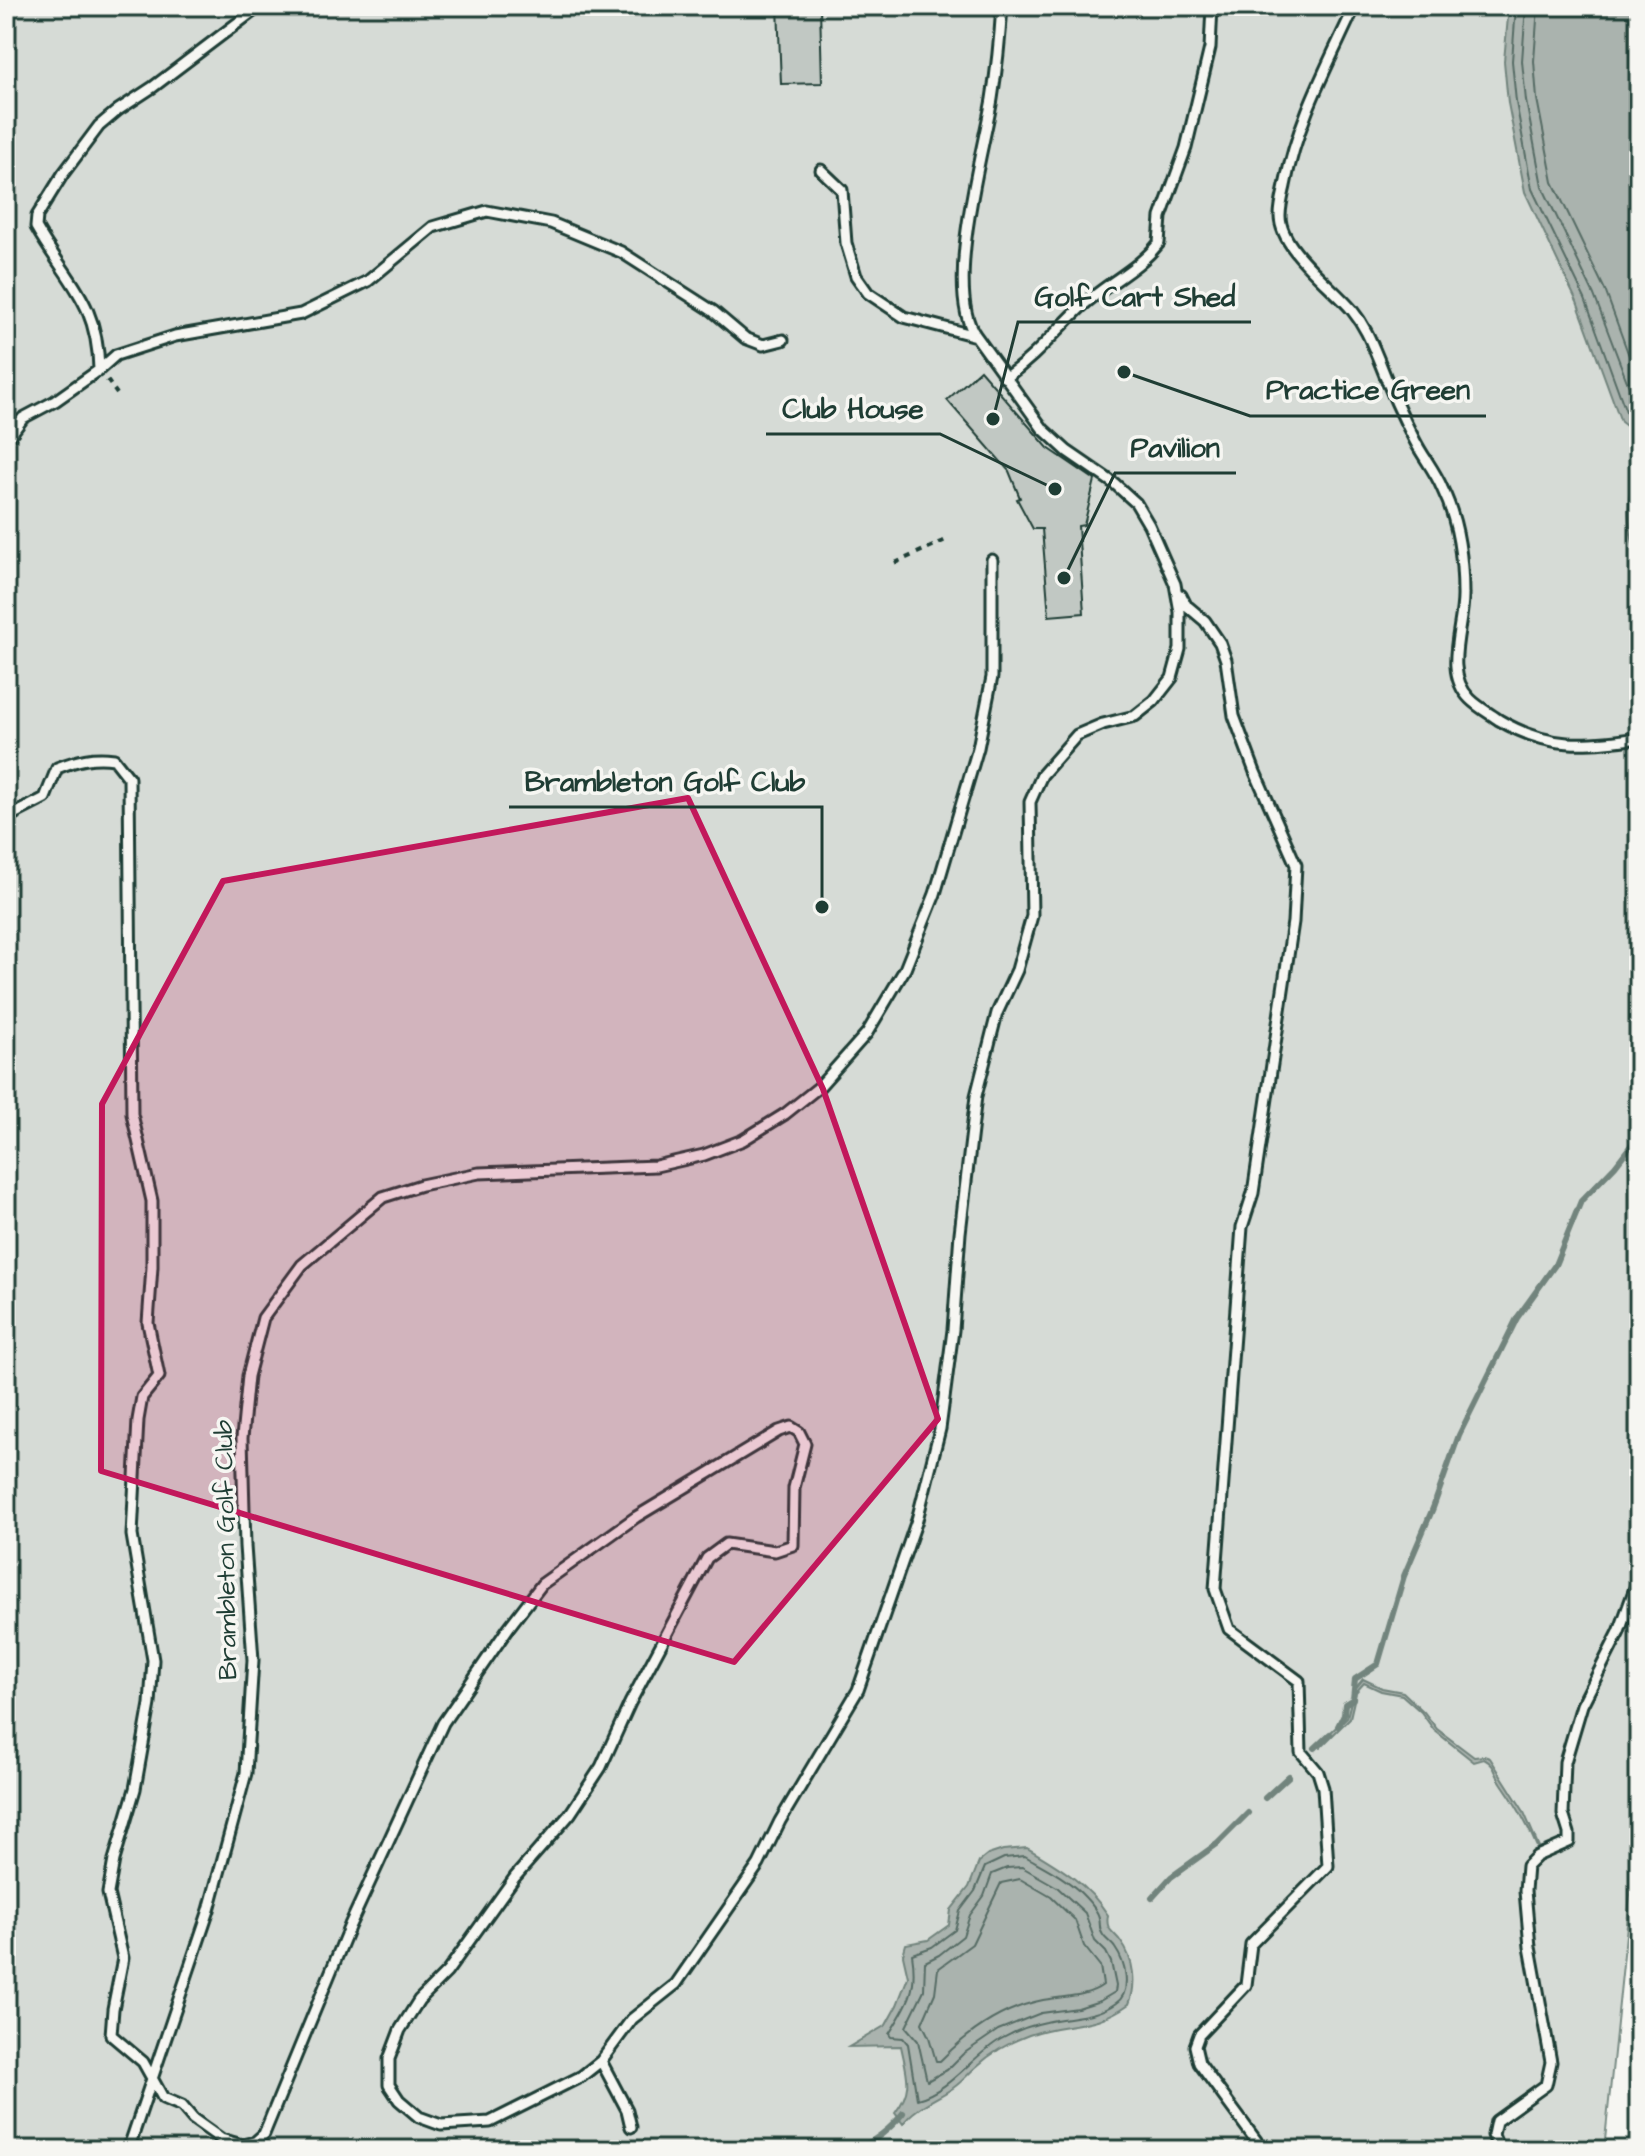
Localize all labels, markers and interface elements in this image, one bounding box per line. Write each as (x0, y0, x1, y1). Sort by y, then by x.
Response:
callout: Golf Cart Shed (1018, 270, 1251, 322)
text: Golf Cart Shed (1035, 278, 1236, 317)
callout: Practice Green (1250, 364, 1486, 416)
text: Practice Green (1266, 371, 1470, 410)
callout: Club House (766, 382, 940, 434)
text: Club House (782, 390, 924, 429)
callout: Pavilion (1115, 421, 1236, 473)
text: Pavilion (1130, 429, 1220, 468)
callout: Brambleton Golf Club (509, 755, 822, 807)
text: Brambleton Golf Club (525, 763, 806, 802)
street label: Brambleton Golf Club (206, 1419, 246, 1681)

